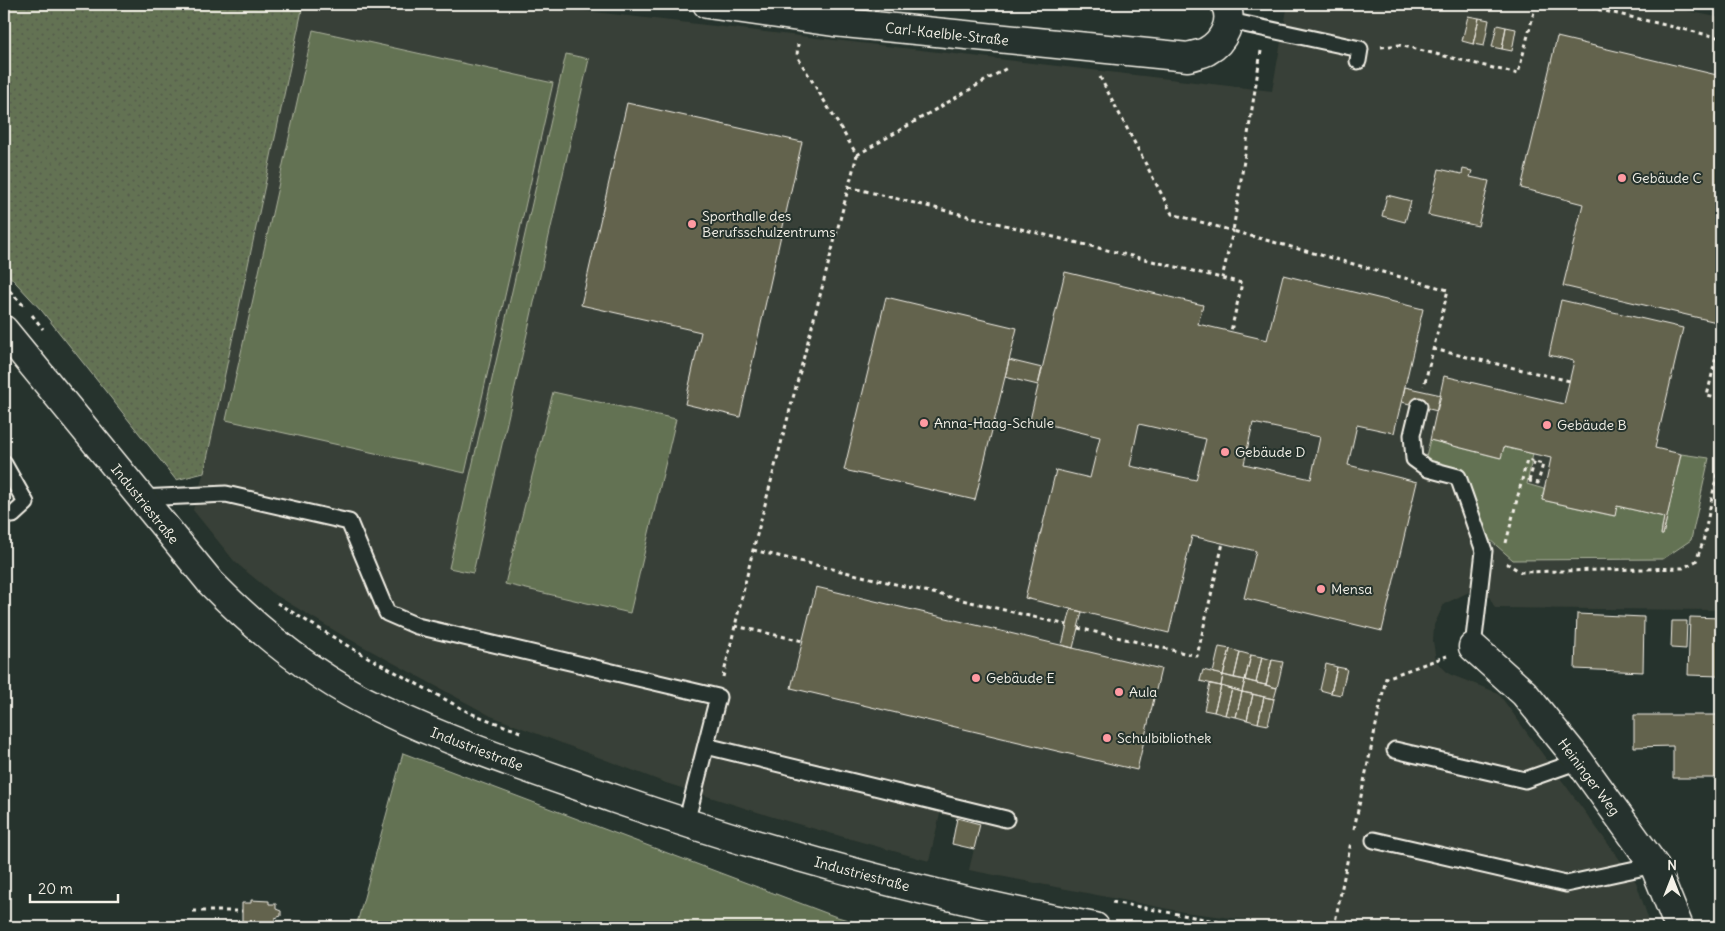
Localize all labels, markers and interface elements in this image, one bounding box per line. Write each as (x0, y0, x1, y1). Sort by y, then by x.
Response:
street label: Carl-Kaelble-Straße (884, 19, 1010, 49)
place label: Gebäude C (1632, 169, 1702, 187)
marker: Gebäude C (1616, 172, 1628, 184)
place label: Sporthalle des Berufsschulzentrums (702, 207, 836, 241)
marker: Sporthalle des Berufsschulzentrums (686, 218, 698, 230)
place label: Anna-Haag-Schule (934, 414, 1054, 432)
place label: Gebäude B (1557, 416, 1627, 434)
marker: Anna-Haag-Schule (918, 417, 930, 429)
marker: Gebäude B (1541, 419, 1553, 431)
place label: Gebäude D (1235, 443, 1305, 461)
marker: Gebäude D (1219, 446, 1231, 458)
street label: Industriestraße (107, 460, 183, 548)
place label: Mensa (1331, 580, 1372, 598)
marker: Mensa (1315, 583, 1327, 595)
place label: Gebäude E (986, 669, 1055, 687)
marker: Gebäude E (970, 672, 982, 684)
place label: Aula (1129, 683, 1157, 701)
marker: Aula (1113, 686, 1125, 698)
street label: Industriestraße (428, 723, 526, 775)
place label: Schulbibliothek (1117, 729, 1211, 747)
marker: Schulbibliothek (1101, 732, 1113, 744)
street label: Heininger Weg (1554, 735, 1624, 819)
street label: Industriestraße (812, 853, 912, 895)
north arrow (1648, 854, 1698, 904)
text: N (1667, 856, 1677, 874)
scale bar (30, 871, 118, 903)
text: 20 m (38, 879, 73, 898)

